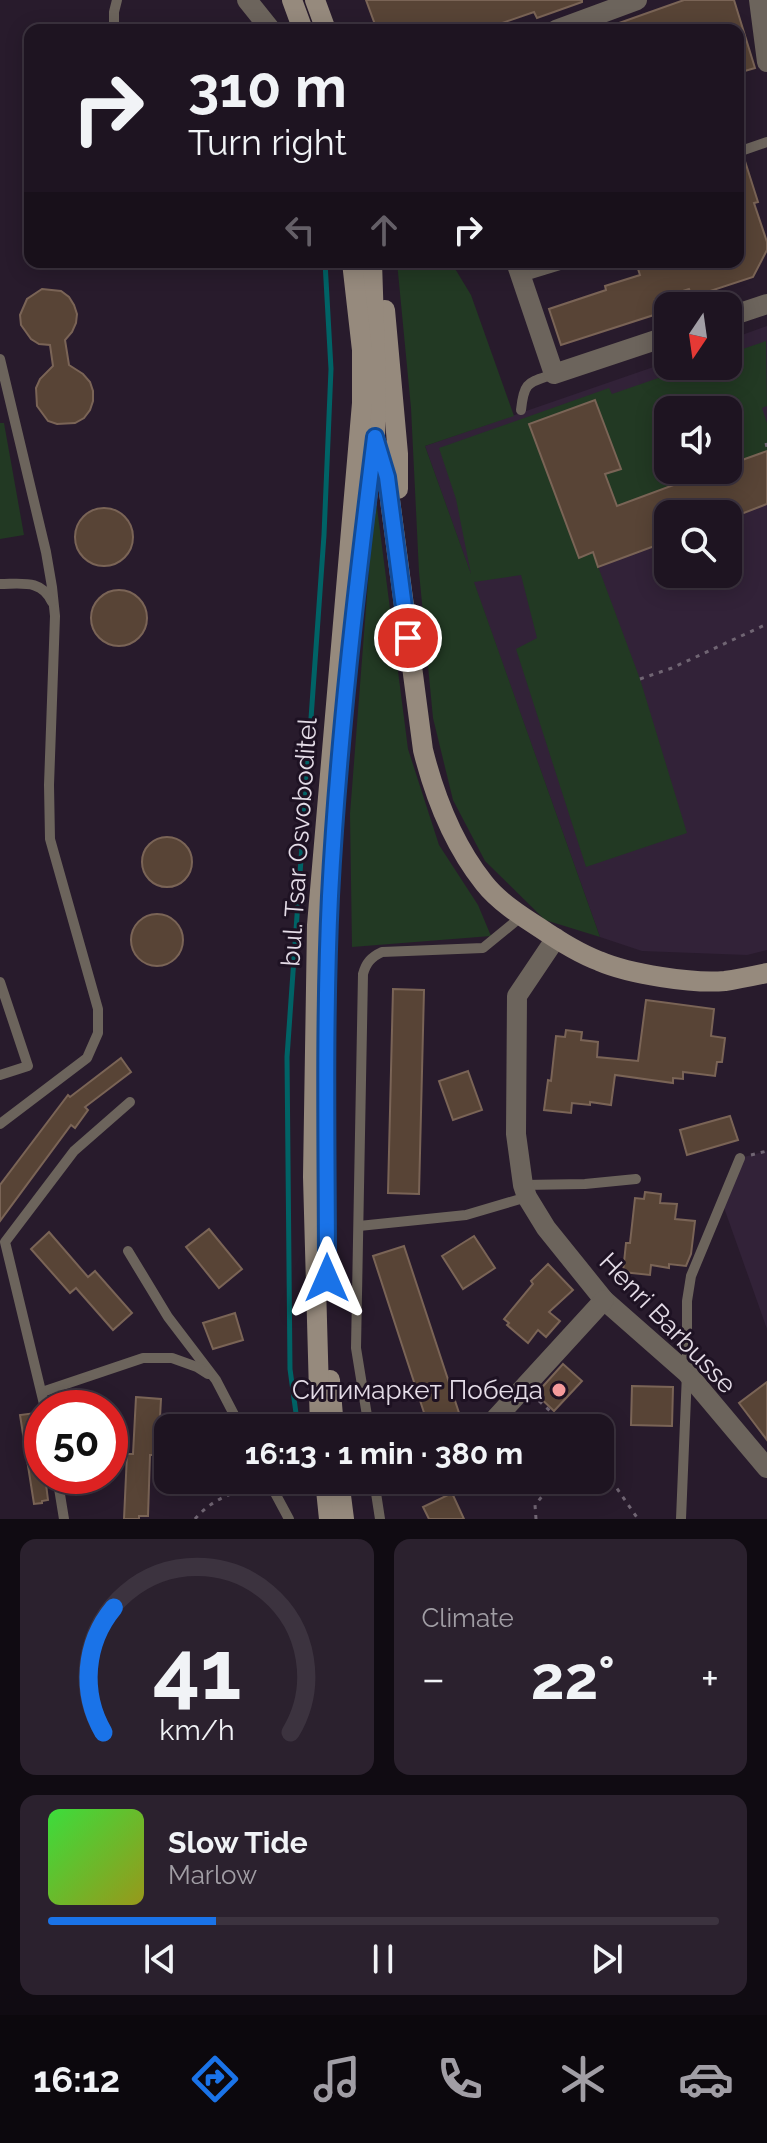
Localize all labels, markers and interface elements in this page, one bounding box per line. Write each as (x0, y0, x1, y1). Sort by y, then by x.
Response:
text: 310 m (188, 54, 347, 120)
icon: right (56, 56, 160, 160)
text: Turn right (188, 121, 347, 163)
icon: left (278, 208, 322, 252)
icon: ahead (362, 208, 406, 252)
icon: right (446, 208, 490, 252)
north arrow (654, 292, 742, 380)
map controls (654, 292, 742, 588)
button: sound (654, 396, 742, 484)
button: search (654, 500, 742, 588)
pin (374, 604, 442, 672)
icon: arrive (386, 616, 430, 660)
street label: bul. Tsar Osvoboditel (275, 716, 323, 967)
position arrow (285, 1236, 369, 1320)
street label: Henri Barbusse (594, 1247, 742, 1399)
place label: Ситимаркет Победа (292, 1375, 543, 1405)
marker: Ситимаркет Победа (550, 1381, 568, 1399)
speed limit sign: 50 (24, 1390, 128, 1494)
text: 16:13 · 1 min · 380 m (245, 1436, 523, 1471)
text: Climate (422, 1603, 514, 1633)
text: 41 (152, 1621, 241, 1718)
text: 22° (531, 1643, 615, 1713)
text: − (422, 1653, 445, 1704)
text: + (701, 1653, 719, 1704)
text: km/h (159, 1713, 234, 1747)
text: Slow Tide (168, 1825, 308, 1860)
text: Marlow (168, 1860, 257, 1890)
icon: previous (138, 1937, 182, 1981)
icon: pause (361, 1937, 405, 1981)
icon: next (585, 1937, 629, 1981)
icon: directions (187, 2051, 243, 2107)
icon: music (309, 2051, 365, 2107)
icon: phone (432, 2051, 488, 2107)
icon: climate (555, 2051, 611, 2107)
icon: car (678, 2051, 734, 2107)
text: 16:12 (33, 2058, 120, 2100)

